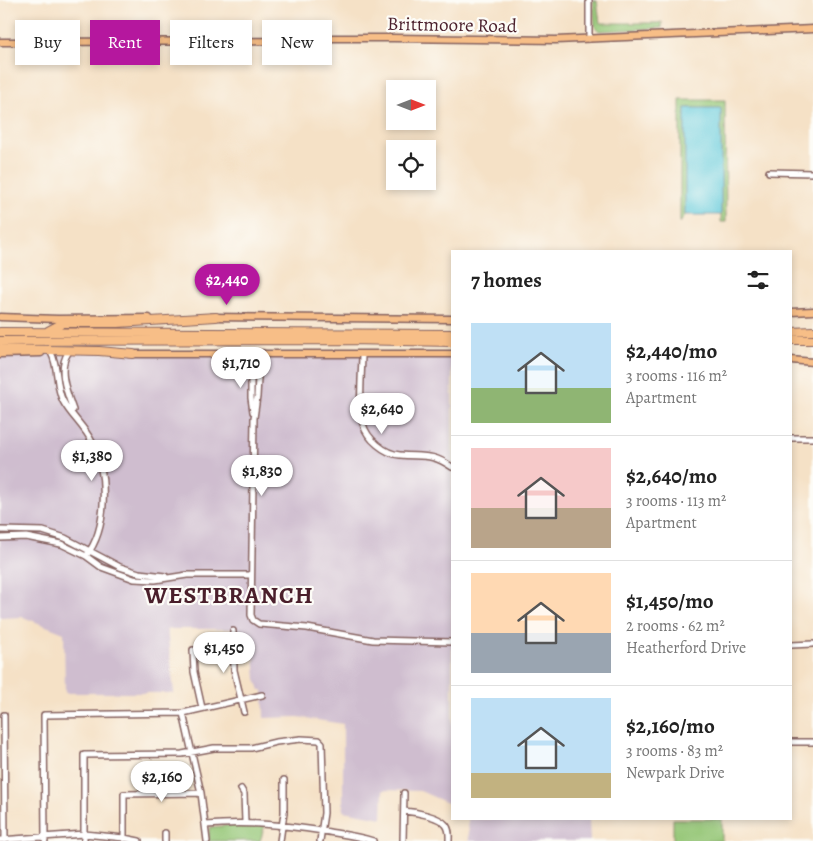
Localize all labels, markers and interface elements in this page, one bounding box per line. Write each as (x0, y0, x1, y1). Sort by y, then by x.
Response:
street label: Brittmoore Road (387, 11, 518, 39)
chip: Buy (15, 20, 80, 65)
chip: Rent (90, 20, 160, 65)
chip: Filters (170, 20, 252, 65)
chip: New (262, 20, 332, 65)
north arrow (386, 80, 436, 130)
map controls (386, 80, 436, 190)
button: locate (386, 140, 436, 190)
pin: $2,440 (186, 264, 268, 306)
text: 7 homes (471, 266, 542, 294)
icon: filters (744, 266, 772, 294)
text: $2,440 (206, 269, 248, 291)
text: $2,440/mo (626, 337, 717, 365)
icon: home (511, 343, 571, 403)
pin: $1,710 (200, 346, 282, 389)
text: $1,710 (222, 352, 260, 374)
text: 3 rooms · 116 m² (626, 365, 727, 387)
text: Apartment (626, 387, 697, 409)
pin: $2,640 (341, 392, 423, 435)
text: $2,640 (361, 398, 403, 420)
pin: $1,380 (51, 440, 133, 482)
text: $1,380 (72, 445, 112, 467)
pin: $1,830 (221, 454, 303, 497)
text: $1,830 (242, 460, 282, 482)
text: $2,640/mo (626, 462, 717, 490)
icon: home (511, 468, 571, 528)
text: 3 rooms · 113 m² (626, 490, 726, 512)
text: Apartment (626, 512, 697, 534)
district label: WESTBRANCH (143, 579, 314, 611)
text: $1,450/mo (626, 587, 714, 615)
icon: home (511, 593, 571, 653)
text: 2 rooms · 62 m² (626, 615, 725, 637)
pin: $1,450 (183, 632, 265, 674)
text: $1,450 (204, 637, 244, 659)
text: Heatherford Drive (626, 637, 746, 659)
text: $2,160/mo (626, 712, 715, 740)
icon: home (511, 718, 571, 778)
text: 3 rooms · 83 m² (626, 740, 723, 762)
pin: $2,160 (121, 760, 203, 803)
text: Newpark Drive (626, 762, 725, 784)
text: $2,160 (142, 766, 182, 788)

